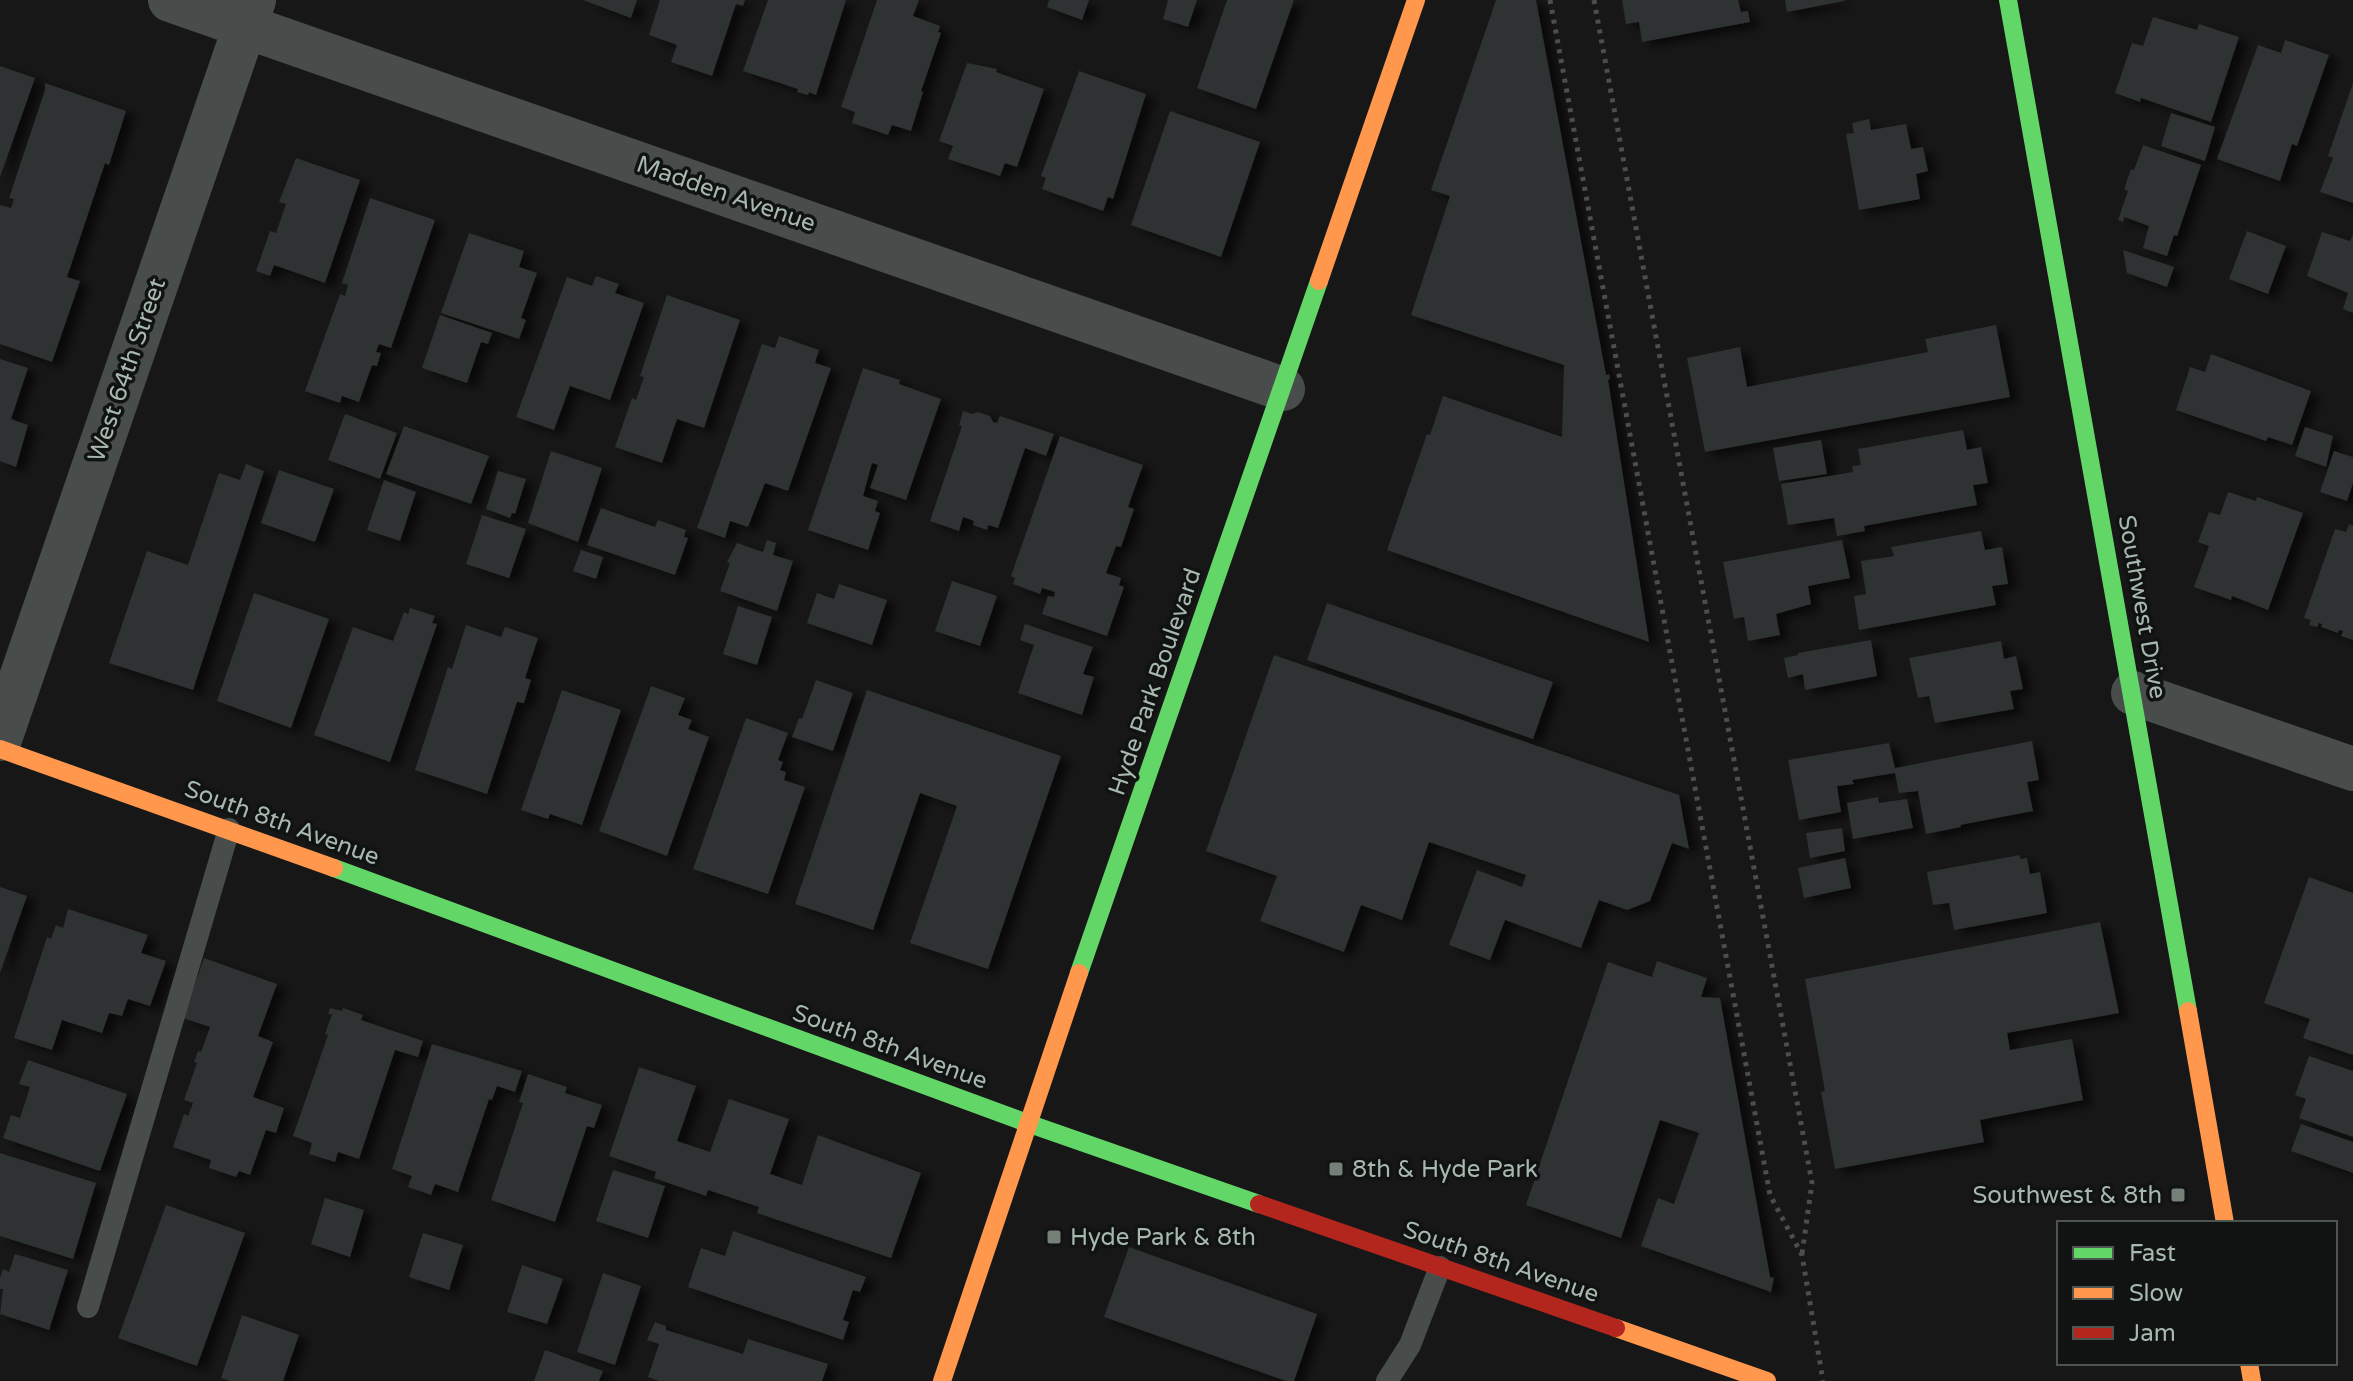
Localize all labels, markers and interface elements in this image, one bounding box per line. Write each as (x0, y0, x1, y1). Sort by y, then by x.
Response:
street label: Madden Avenue (633, 150, 819, 238)
street label: West 64th Street (82, 274, 172, 466)
street label: Southwest Drive (2112, 513, 2172, 701)
street label: Hyde Park Boulevard (1102, 565, 1208, 799)
street label: South 8th Avenue (181, 774, 383, 872)
street label: South 8th Avenue (789, 998, 991, 1096)
place label: 8th & Hyde Park (1352, 1155, 1538, 1184)
marker: 8th & Hyde Park (1327, 1160, 1345, 1178)
place label: Southwest & 8th (1973, 1181, 2162, 1210)
marker: Southwest & 8th (2169, 1186, 2187, 1204)
street label: South 8th Avenue (1399, 1215, 1603, 1309)
legend (2057, 1221, 2337, 1365)
place label: Hyde Park & 8th (1070, 1223, 1256, 1252)
marker: Hyde Park & 8th (1045, 1228, 1063, 1246)
text: Fast (2129, 1239, 2176, 1268)
text: Slow (2129, 1279, 2183, 1308)
text: Jam (2129, 1319, 2176, 1348)

